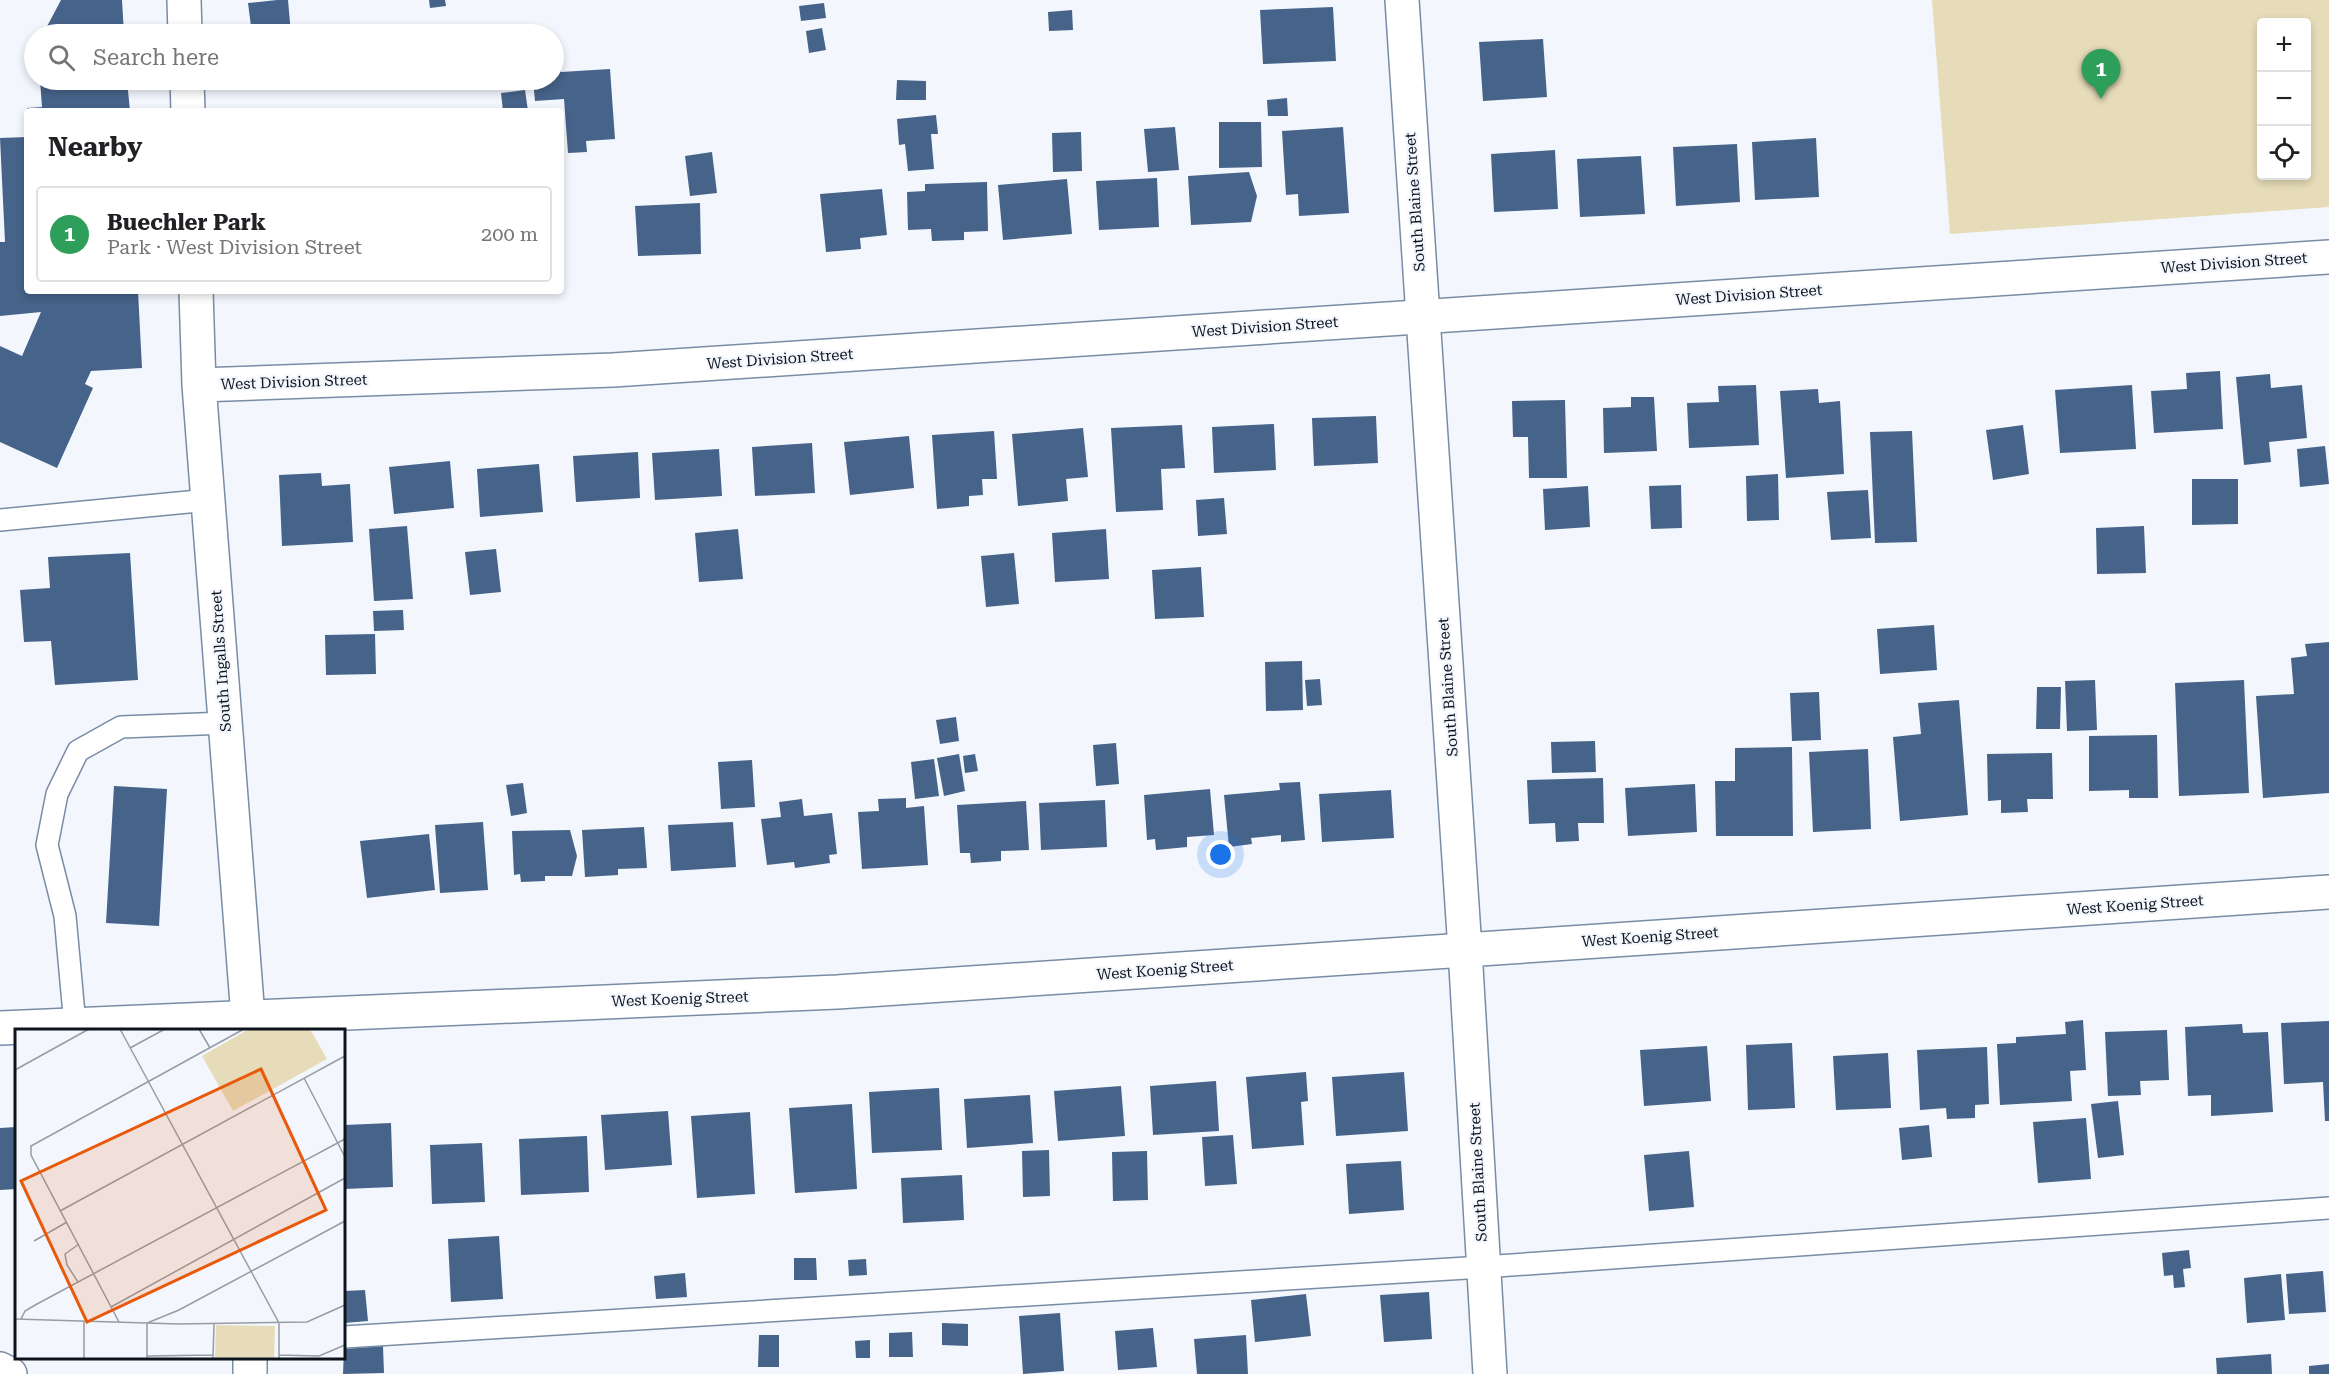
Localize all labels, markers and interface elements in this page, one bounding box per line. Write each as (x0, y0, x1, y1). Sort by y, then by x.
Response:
map controls (2257, 18, 2311, 180)
button: + (2257, 18, 2311, 72)
search box (24, 24, 564, 90)
icon: search (45, 41, 78, 74)
text: Search here (93, 45, 219, 70)
pin: 1 (2082, 50, 2120, 99)
button: − (2257, 72, 2311, 126)
button: locate (2257, 126, 2311, 180)
street label: South Blaine Street (1401, 131, 1429, 272)
text: Nearby (48, 132, 142, 162)
text: Buechler Park (107, 210, 266, 235)
text: 1 (64, 222, 75, 246)
text: 200 m (481, 222, 538, 246)
text: Park · West Division Street (107, 235, 362, 259)
street label: West Division Street (2160, 249, 2308, 277)
street label: West Division Street (1675, 281, 1823, 309)
street label: West Division Street (1191, 313, 1339, 341)
street label: West Division Street (706, 345, 854, 373)
street label: West Division Street (220, 370, 368, 394)
street label: South Ingalls Street (207, 589, 235, 733)
street label: South Blaine Street (1434, 616, 1462, 757)
your location (1206, 840, 1235, 869)
street label: West Koenig Street (2066, 891, 2204, 919)
street label: West Koenig Street (1581, 923, 1719, 951)
street label: West Koenig Street (1096, 956, 1234, 984)
street label: West Koenig Street (611, 988, 749, 1010)
inset map (15, 1029, 345, 1359)
street label: South Blaine Street (1465, 1101, 1491, 1242)

